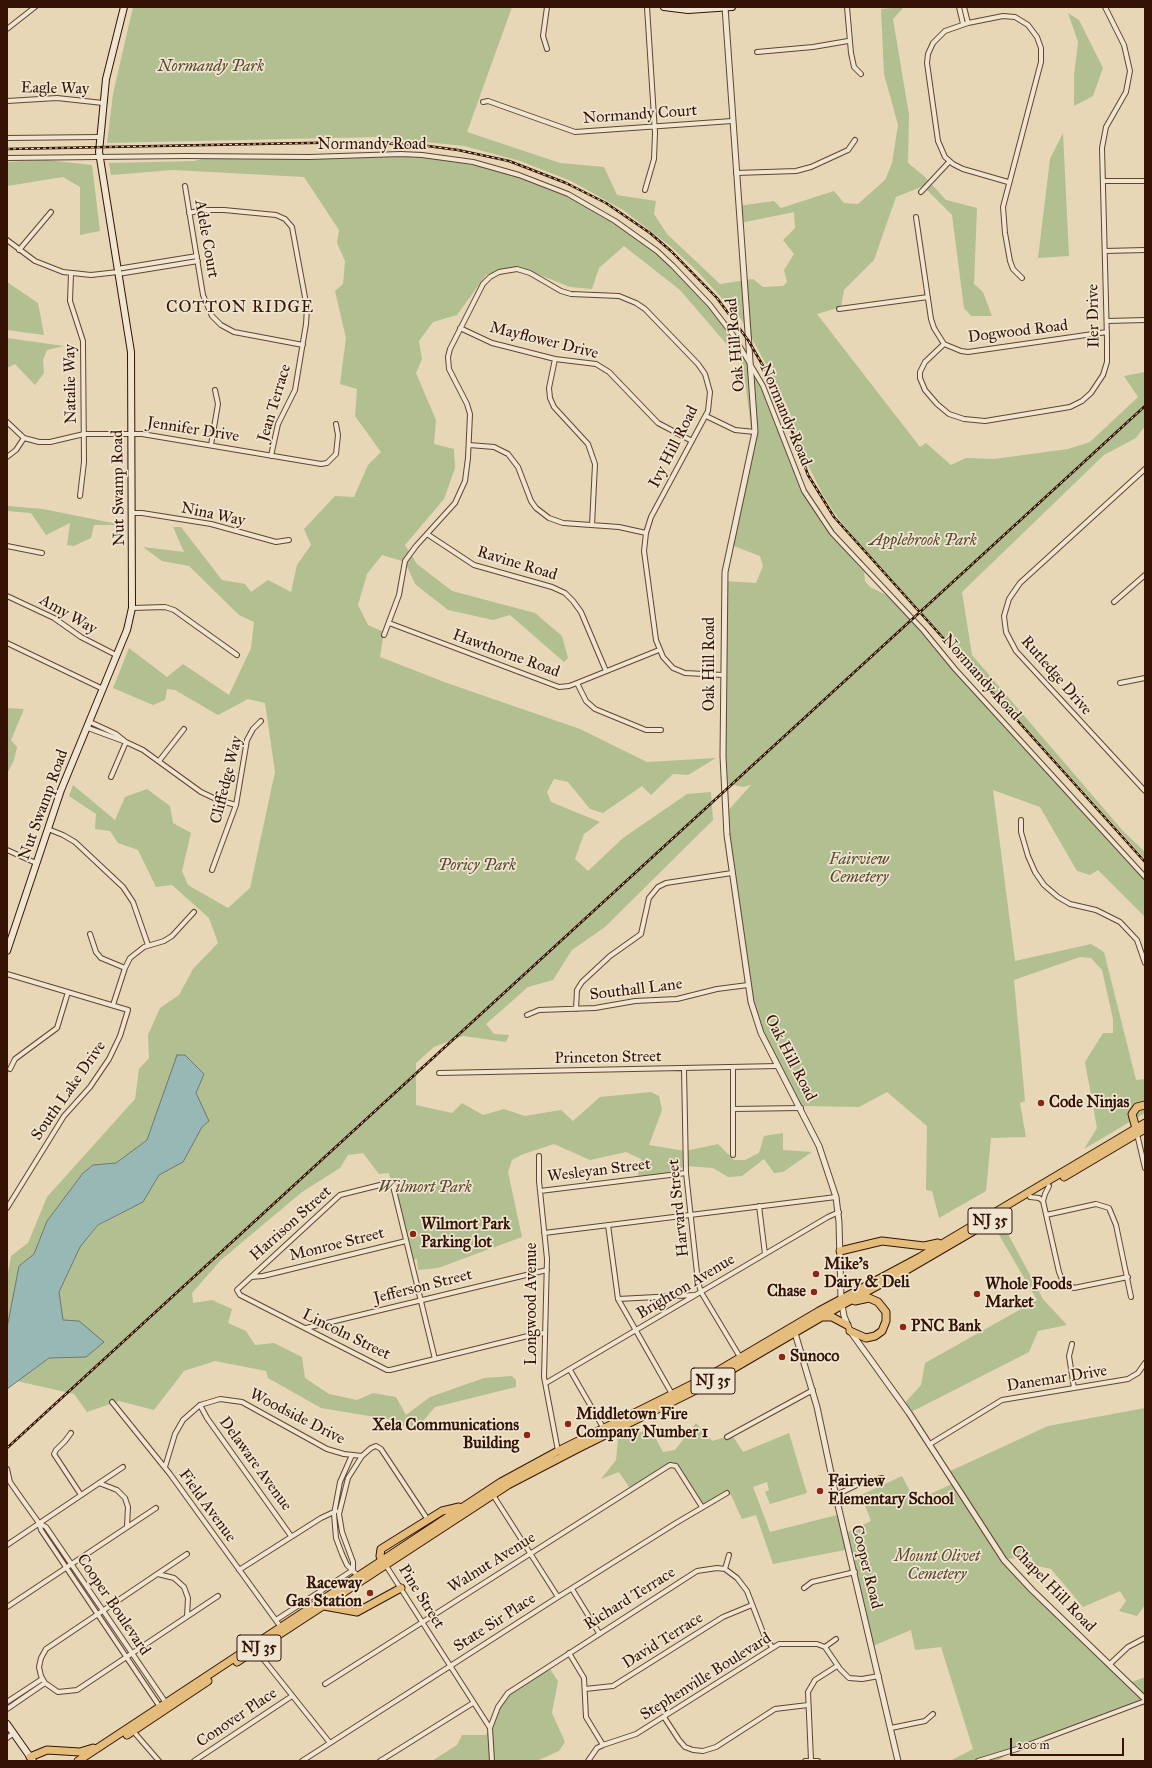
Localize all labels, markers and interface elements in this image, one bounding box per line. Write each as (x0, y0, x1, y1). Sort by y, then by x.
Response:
park label: Normandy Park (158, 57, 264, 77)
street label: Eagle Way (21, 79, 89, 99)
street label: Normandy Court (582, 101, 698, 129)
street label: Normandy Road (317, 135, 427, 155)
street label: Adele Court (190, 198, 222, 280)
street label: Iler Drive (1084, 284, 1104, 348)
street label: Oak Hill Road (722, 297, 750, 393)
district label: COTTON RIDGE (166, 298, 314, 318)
street label: Dogwood Road (967, 316, 1069, 348)
street label: Mayflower Drive (488, 318, 600, 364)
street label: Natalie Way (61, 344, 81, 424)
street label: Normandy Road (755, 361, 815, 469)
street label: Jean Terrace (254, 362, 296, 444)
street label: Ivy Hill Road (645, 403, 703, 491)
street label: Jennifer Drive (146, 413, 240, 447)
street label: Nut Swamp Road (108, 430, 130, 546)
street label: Nina Way (179, 499, 247, 531)
park label: Applebrook Park (869, 531, 977, 551)
street label: Ravine Road (475, 543, 559, 585)
street label: Amy Way (36, 591, 100, 639)
street label: Oak Hill Road (700, 617, 720, 711)
street label: Hawthorne Road (450, 626, 562, 682)
street label: Normandy Road (937, 631, 1025, 725)
street label: Rutledge Drive (1016, 632, 1096, 720)
street label: Cliffedge Way (207, 734, 247, 826)
street label: Nut Swamp Road (15, 747, 73, 863)
park label: Fairview Cemetery (829, 850, 889, 888)
park label: Poricy Park (438, 856, 516, 876)
street label: Southall Lane (589, 975, 683, 1005)
street label: Oak Hill Road (760, 1012, 820, 1104)
street label: South Lake Drive (28, 1038, 110, 1144)
street label: Princeton Street (554, 1047, 662, 1069)
place label: Code Ninjas (1049, 1093, 1129, 1113)
marker: Code Ninjas (1036, 1098, 1046, 1108)
street label: Wesleyan Street (546, 1155, 652, 1187)
street label: Harvard Street (664, 1158, 694, 1258)
park label: Wilmort Park (378, 1178, 472, 1198)
street label: Harrison Street (246, 1182, 336, 1266)
road number: NJ 35 (968, 1208, 1012, 1234)
place label: Wilmort Park Parking lot (421, 1215, 510, 1253)
street label: Monroe Street (288, 1224, 386, 1266)
marker: Wilmort Park Parking lot (408, 1229, 418, 1239)
street label: Longwood Avenue (522, 1243, 542, 1365)
street label: Brighton Avenue (633, 1250, 739, 1324)
place label: Mike's Dairy & Deli (824, 1255, 910, 1293)
street label: Jefferson Street (372, 1265, 474, 1309)
marker: Mike's Dairy & Deli (811, 1269, 821, 1279)
place label: Whole Foods Market (985, 1275, 1072, 1313)
place label: Chase (767, 1282, 806, 1302)
marker: Chase (809, 1287, 819, 1297)
marker: Whole Foods Market (972, 1289, 982, 1299)
street label: Lincoln Street (299, 1305, 393, 1365)
place label: PNC Bank (911, 1317, 981, 1337)
marker: PNC Bank (898, 1322, 908, 1332)
place label: Sunoco (790, 1347, 840, 1367)
marker: Sunoco (777, 1352, 787, 1362)
street label: Danemar Drive (1005, 1362, 1109, 1396)
road number: NJ 35 (691, 1368, 735, 1394)
street label: Woodside Drive (246, 1385, 348, 1449)
place label: Middletown Fire Company Number 1 (576, 1405, 708, 1443)
street label: Delaware Avenue (214, 1413, 296, 1515)
place label: Xela Communications Building (372, 1416, 519, 1454)
marker: Middletown Fire Company Number 1 (563, 1419, 573, 1429)
marker: Xela Communications Building (522, 1430, 532, 1440)
street label: Field Avenue (174, 1466, 240, 1546)
place label: Fairview Elementary School (828, 1472, 954, 1510)
marker: Fairview Elementary School (815, 1486, 825, 1496)
street label: Cooper Road (846, 1523, 886, 1611)
street label: Walnut Avenue (445, 1528, 539, 1598)
street label: Chapel Hill Road (1007, 1542, 1099, 1636)
park label: Mount Olivet Cemetery (894, 1547, 980, 1585)
street label: Cooper Boulevard (72, 1551, 154, 1659)
street label: Pine Street (394, 1561, 448, 1633)
street label: Richard Terrace (581, 1563, 679, 1635)
place label: Raceway Gas Station (286, 1574, 362, 1612)
marker: Raceway Gas Station (365, 1588, 375, 1598)
street label: State Sir Place (450, 1589, 540, 1657)
street label: David Terrace (619, 1609, 707, 1673)
street label: Stephenville Boulevard (637, 1629, 775, 1725)
road number: NJ 35 (237, 1635, 281, 1661)
street label: Conover Place (193, 1684, 281, 1752)
scale bar (1012, 1730, 1126, 1756)
text: 200 m (1017, 1738, 1050, 1752)

